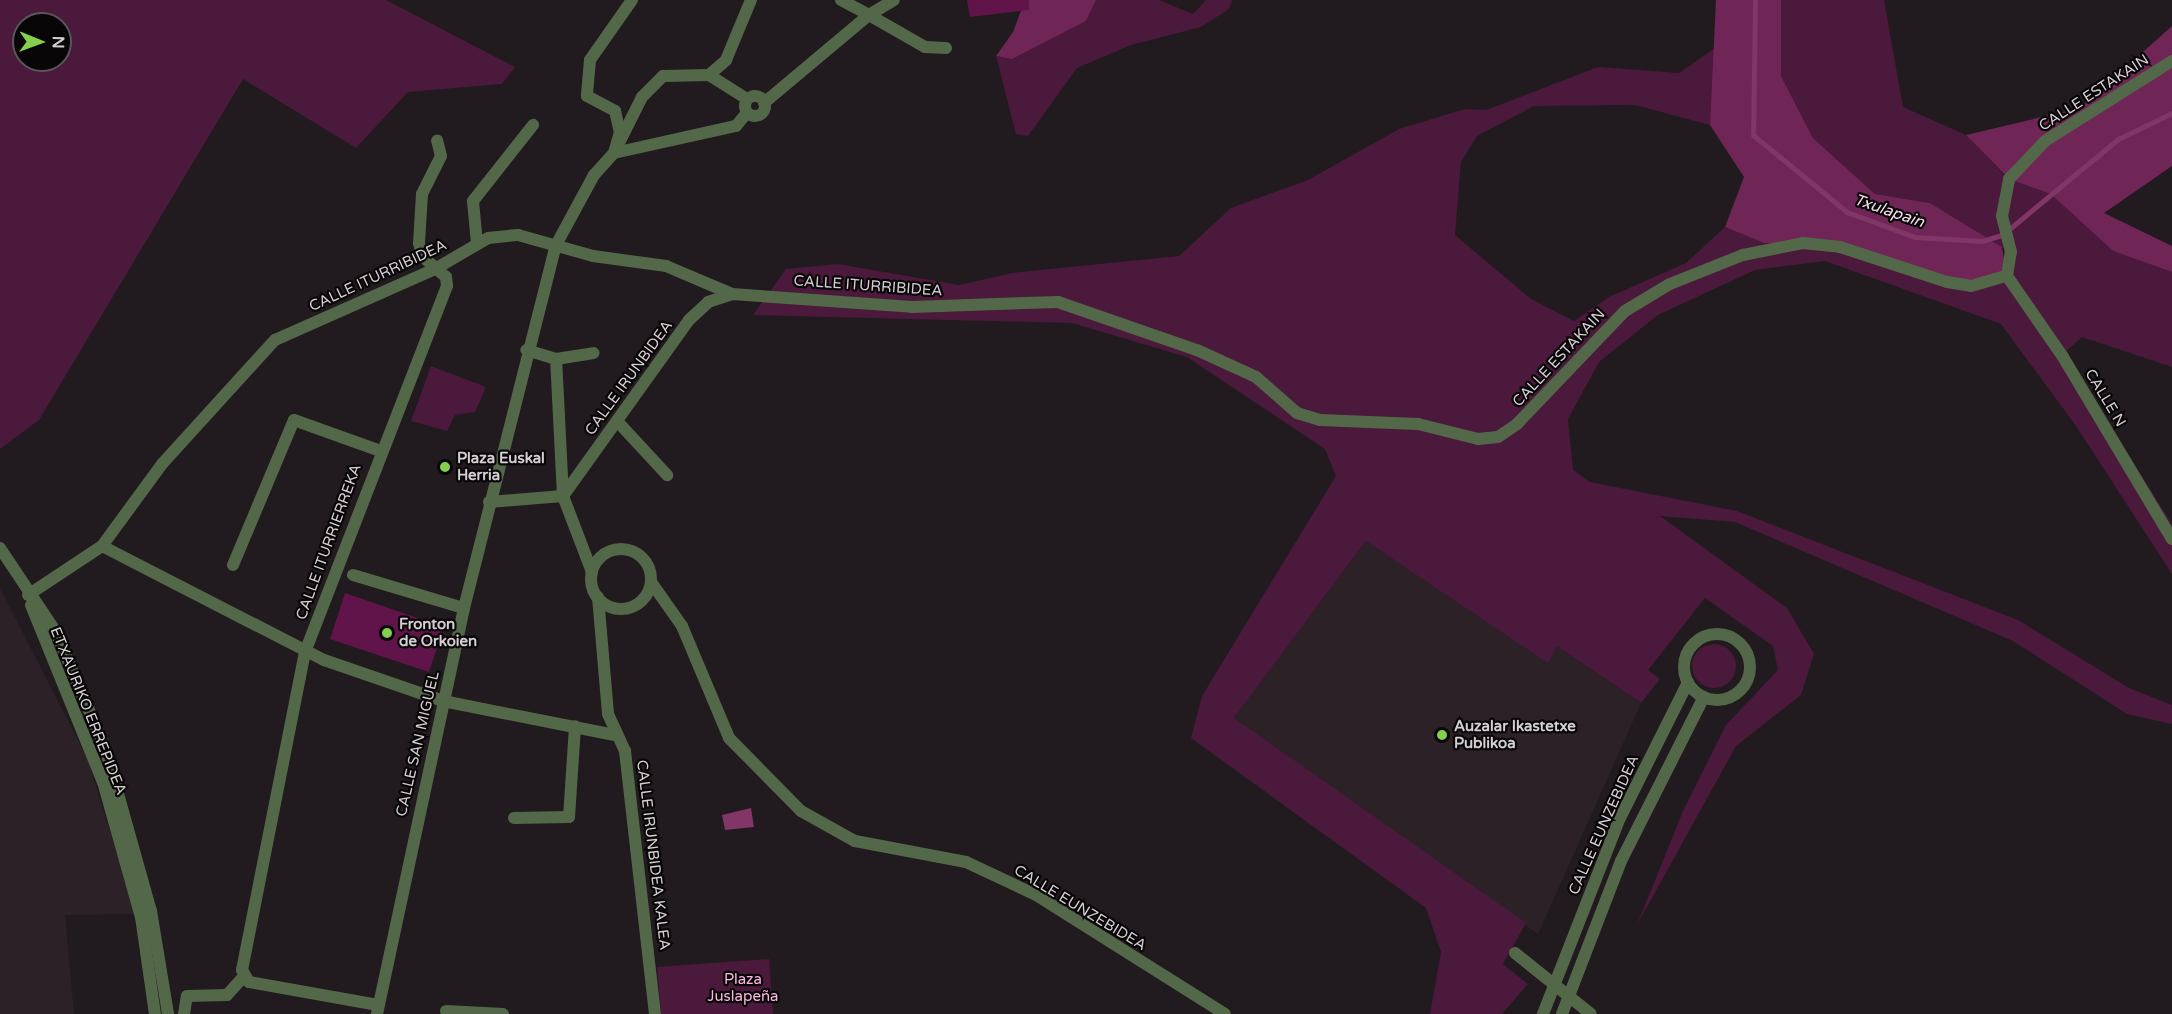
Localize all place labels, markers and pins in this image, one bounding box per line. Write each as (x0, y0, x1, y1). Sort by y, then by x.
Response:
place label: Plaza Euskal Herria (457, 449, 545, 484)
marker: Plaza Euskal Herria (438, 460, 452, 474)
place label: Fronton de Orkoien (399, 615, 477, 650)
marker: Fronton de Orkoien (380, 626, 394, 640)
place label: Auzalar Ikastetxe Publikoa (1454, 717, 1576, 752)
marker: Auzalar Ikastetxe Publikoa (1435, 728, 1449, 742)

